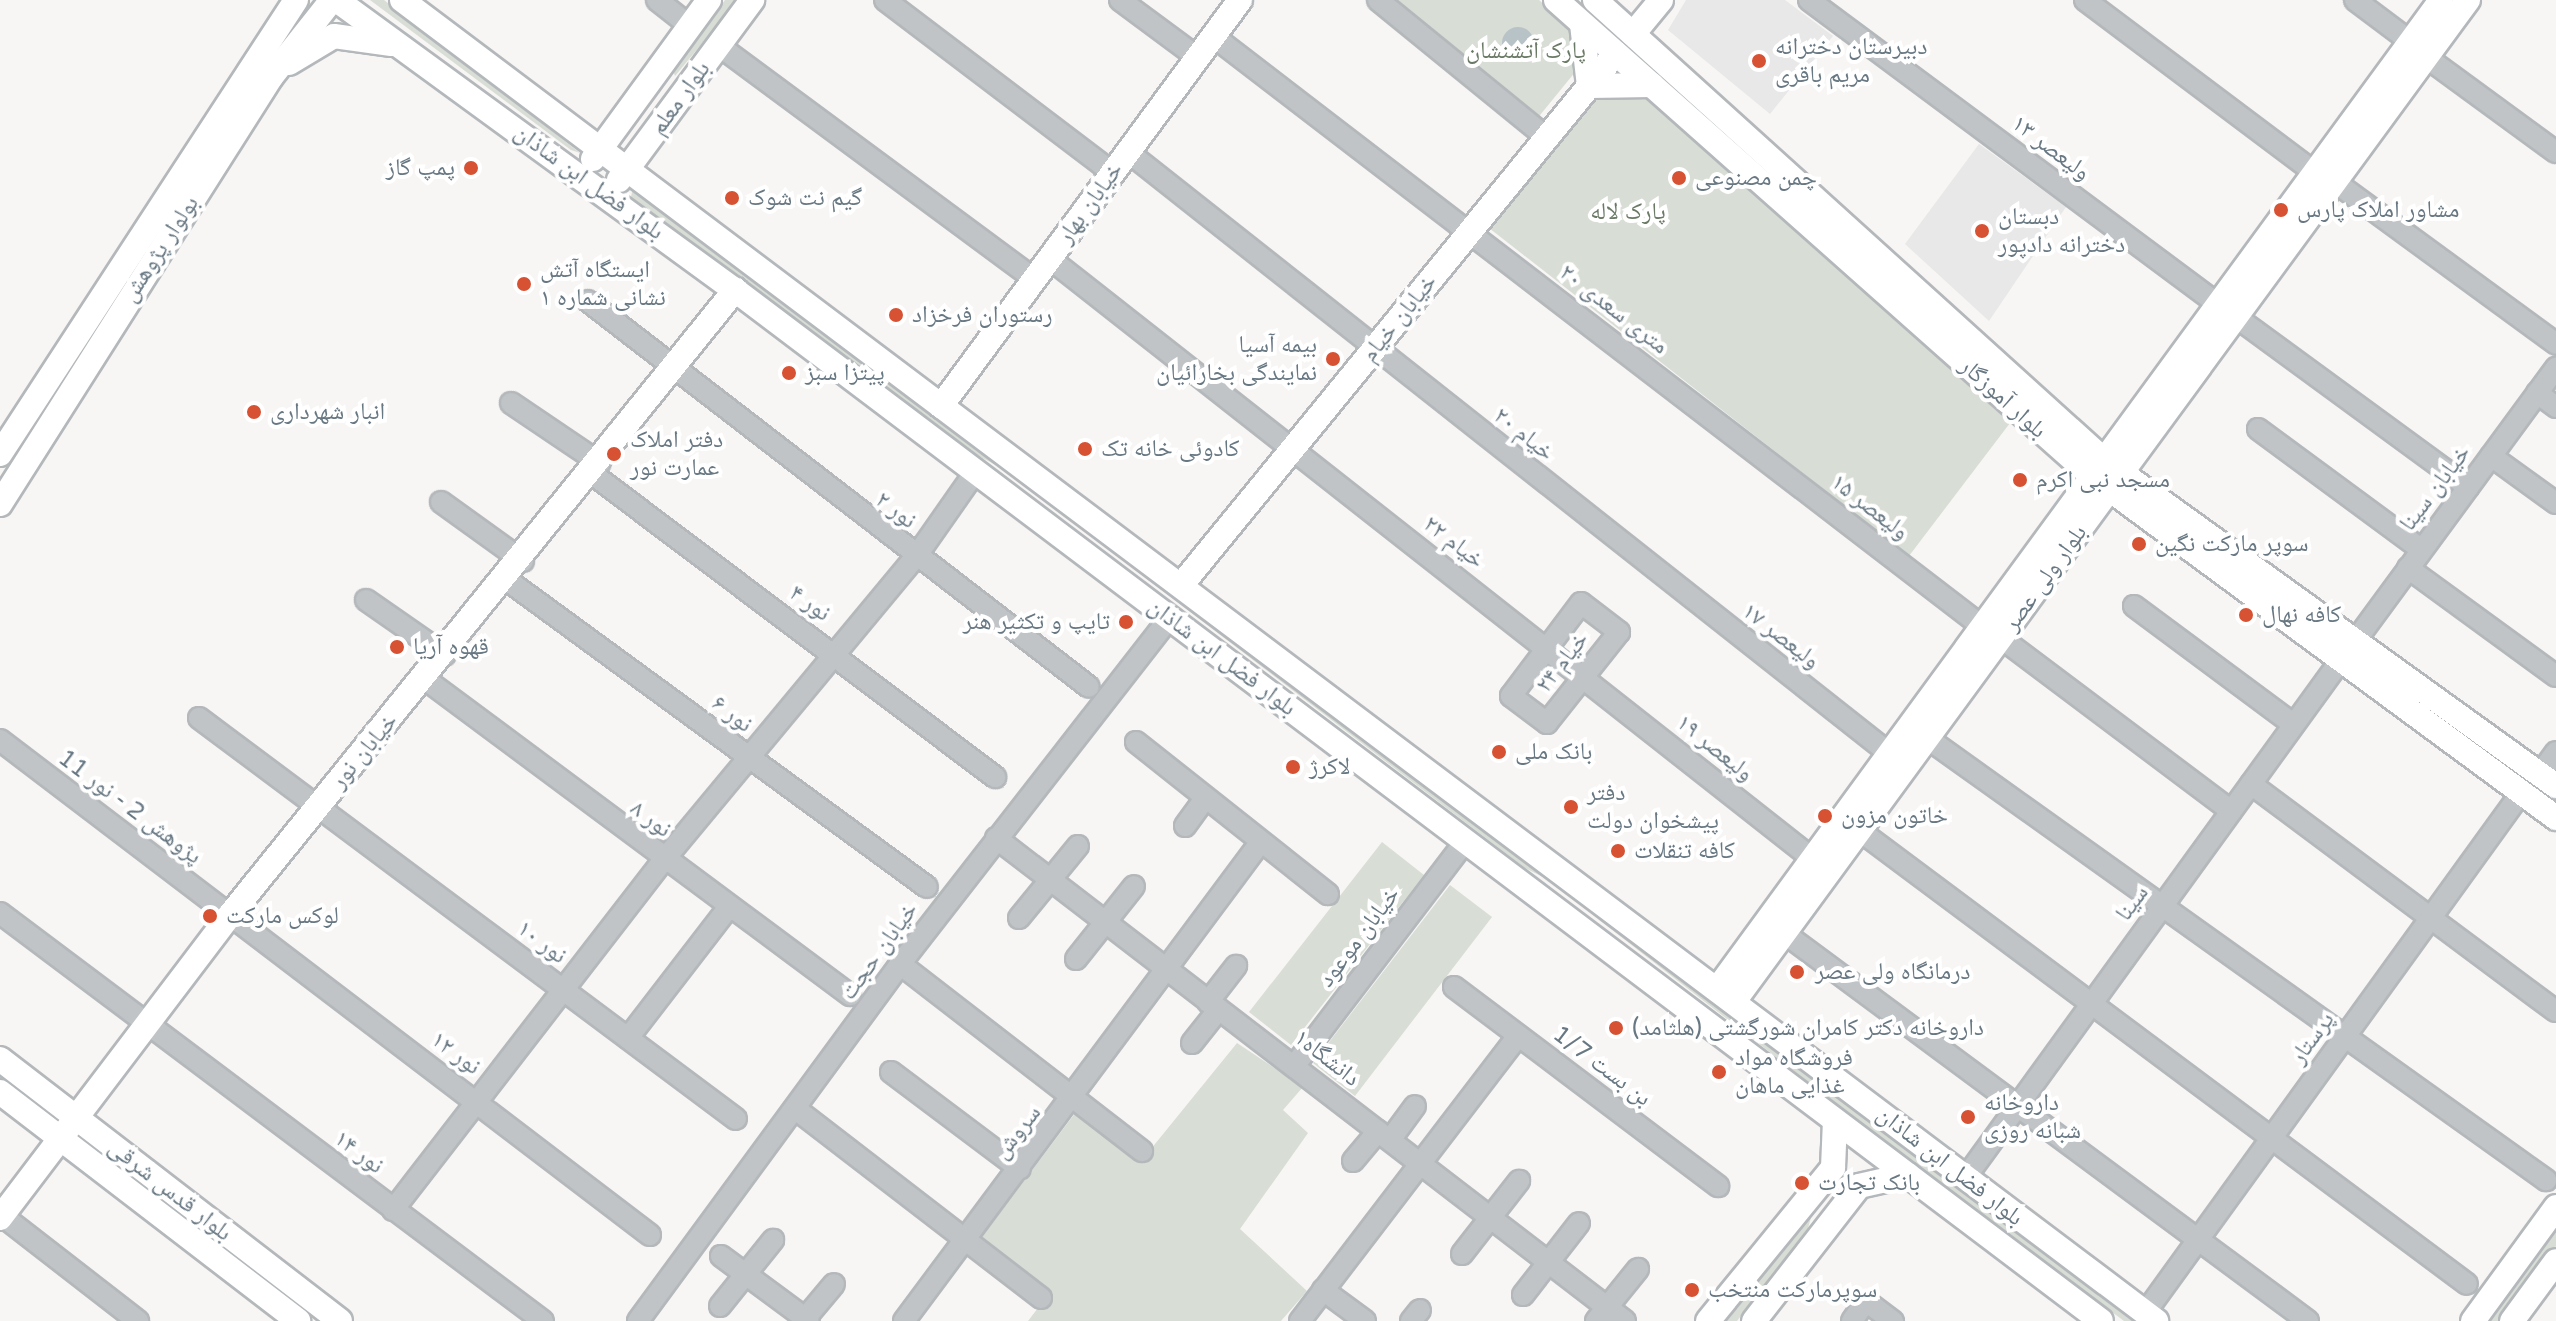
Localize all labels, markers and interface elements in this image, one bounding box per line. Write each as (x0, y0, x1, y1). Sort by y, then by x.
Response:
place label: دبیرستان دخترانه مریم باقری (1775, 33, 1927, 89)
park label: پارک آتشنشان (1466, 37, 1586, 65)
marker: دبیرستان دخترانه مریم باقری (1750, 52, 1768, 70)
street label: بلوار معلم (644, 55, 716, 141)
street label: ولیعصر ۱۳ (2006, 109, 2096, 187)
street label: بلوار فضل ابن شاذان (508, 118, 670, 246)
place label: پمپ گاز (386, 154, 455, 182)
street label: خیابان بهار (1051, 156, 1129, 250)
marker: پمپ گاز (462, 159, 480, 177)
place label: چمن مصنوعی (1695, 164, 1817, 192)
marker: چمن مصنوعی (1670, 169, 1688, 187)
place label: گیم نت شوک (748, 184, 862, 212)
marker: گیم نت شوک (723, 189, 741, 207)
street label: بولوار پژوهش (115, 190, 205, 308)
place label: مشاور املاک پارس (2297, 196, 2459, 224)
park label: پارک لاله (1590, 198, 1666, 226)
marker: مشاور املاک پارس (2272, 201, 2290, 219)
place label: دبستان دخترانه دادپور (1998, 203, 2125, 259)
marker: دبستان دخترانه دادپور (1973, 222, 1991, 240)
place label: ایستگاه آتش نشانی شماره ۱ (540, 256, 666, 312)
street label: ۲۰ متری سعدی (1554, 258, 1674, 360)
street label: خیابان خیام (1355, 268, 1443, 368)
marker: ایستگاه آتش نشانی شماره ۱ (515, 275, 533, 293)
place label: رستوران فرخزاد (912, 301, 1053, 329)
marker: رستوران فرخزاد (887, 306, 905, 324)
place label: بیمه آسیا نمایندگی بخارائیان (1156, 331, 1317, 387)
marker: بیمه آسیا نمایندگی بخارائیان (1324, 350, 1342, 368)
street label: بلوار آموزگار (1953, 351, 2053, 445)
place label: پیتزا سبز (805, 359, 885, 387)
marker: پیتزا سبز (780, 364, 798, 382)
place label: انبار شهرداری (270, 398, 385, 426)
street label: خیام ۲۰ (1488, 401, 1560, 467)
marker: انبار شهرداری (245, 403, 263, 421)
place label: دفتر املاک عمارت نور (630, 426, 723, 482)
place label: کادوئی خانه تک (1101, 435, 1239, 463)
street label: خیابان سینا (2393, 439, 2477, 537)
marker: کادوئی خانه تک (1076, 440, 1094, 458)
marker: دفتر املاک عمارت نور (605, 445, 623, 463)
place label: مسجد نبی اکرم (2036, 466, 2170, 494)
street label: ولیعصر ۱۵ (1825, 468, 1915, 546)
marker: مسجد نبی اکرم (2011, 471, 2029, 489)
street label: نور ۲ (870, 485, 922, 535)
street label: خیام ۲۲ (1418, 509, 1490, 575)
street label: بلوار ولی عصر (1997, 519, 2093, 637)
place label: سوپر مارکت نگین (2155, 530, 2309, 558)
marker: سوپر مارکت نگین (2130, 535, 2148, 553)
street label: نور ۴ (784, 578, 836, 628)
street label: بلوار فضل ابن شاذان (1142, 592, 1302, 722)
street label: ولیعصر ۱۷ (1736, 597, 1826, 675)
place label: کافه نهال (2262, 601, 2341, 629)
marker: کافه نهال (2237, 606, 2255, 624)
place label: تایپ و تکثیر هنر (963, 608, 1110, 636)
marker: تایپ و تکثیر هنر (1117, 613, 1135, 631)
street label: خیام ۲۴ (1529, 626, 1595, 698)
place label: قهوه آریا (413, 633, 489, 661)
marker: قهوه آریا (388, 638, 406, 656)
street label: نور ۶ (706, 689, 758, 739)
street label: خیابان نور (324, 707, 404, 795)
street label: ولیعصر ۱۹ (1671, 708, 1759, 788)
place label: بانک ملی (1515, 738, 1592, 766)
street label: پژوهش 2 - نور 11 (52, 743, 208, 871)
marker: بانک ملی (1490, 743, 1508, 761)
place label: لاکرژ (1309, 753, 1350, 781)
marker: لاکرژ (1284, 758, 1302, 776)
place label: دفتر پیشخوان دولت (1587, 779, 1719, 835)
street label: نور ۸ (625, 794, 677, 844)
marker: دفتر پیشخوان دولت (1562, 798, 1580, 816)
place label: خاتون مزون (1841, 802, 1948, 830)
marker: خاتون مزون (1816, 807, 1834, 825)
place label: کافه تنقلات (1634, 837, 1735, 865)
marker: کافه تنقلات (1609, 842, 1627, 860)
street label: سینا (2109, 879, 2155, 927)
street label: خیابان موعود (1312, 881, 1406, 993)
street label: خیابان حجت (834, 896, 924, 1006)
place label: لوکس مارکت (226, 902, 339, 930)
marker: لوکس مارکت (201, 907, 219, 925)
street label: نور ۱۰ (511, 914, 573, 970)
place label: درمانگاه ولی عصر (1815, 958, 1970, 986)
marker: درمانگاه ولی عصر (1786, 961, 1808, 983)
street label: پرستار (2283, 1006, 2341, 1070)
place label: داروخانه دکتر کامران شورگشتی (هلثامد) (1632, 1014, 1984, 1042)
marker: داروخانه دکتر کامران شورگشتی (هلثامد) (1607, 1019, 1625, 1037)
street label: بن بست 1/7 (1547, 1020, 1657, 1112)
street label: دانشگاه۱ (1288, 1023, 1366, 1093)
street label: نور ۱۲ (425, 1025, 487, 1081)
place label: فروشگاه مواد غذایی ماهان (1735, 1044, 1853, 1100)
marker: فروشگاه مواد غذایی ماهان (1710, 1063, 1728, 1081)
place label: داروخانه شبانه روزی (1984, 1089, 2081, 1145)
street label: سروش (987, 1099, 1047, 1165)
street label: بلوار فضل ابن شاذان (1871, 1100, 2029, 1232)
marker: داروخانه شبانه روزی (1959, 1108, 1977, 1126)
street label: نور ۱۴ (328, 1124, 390, 1180)
street label: بلوار قدس شرقی (102, 1133, 238, 1247)
place label: بانک تجارت (1818, 1169, 1920, 1197)
marker: بانک تجارت (1793, 1174, 1811, 1192)
place label: سوپرمارکت منتخب (1708, 1276, 1877, 1304)
marker: سوپرمارکت منتخب (1683, 1281, 1701, 1299)

